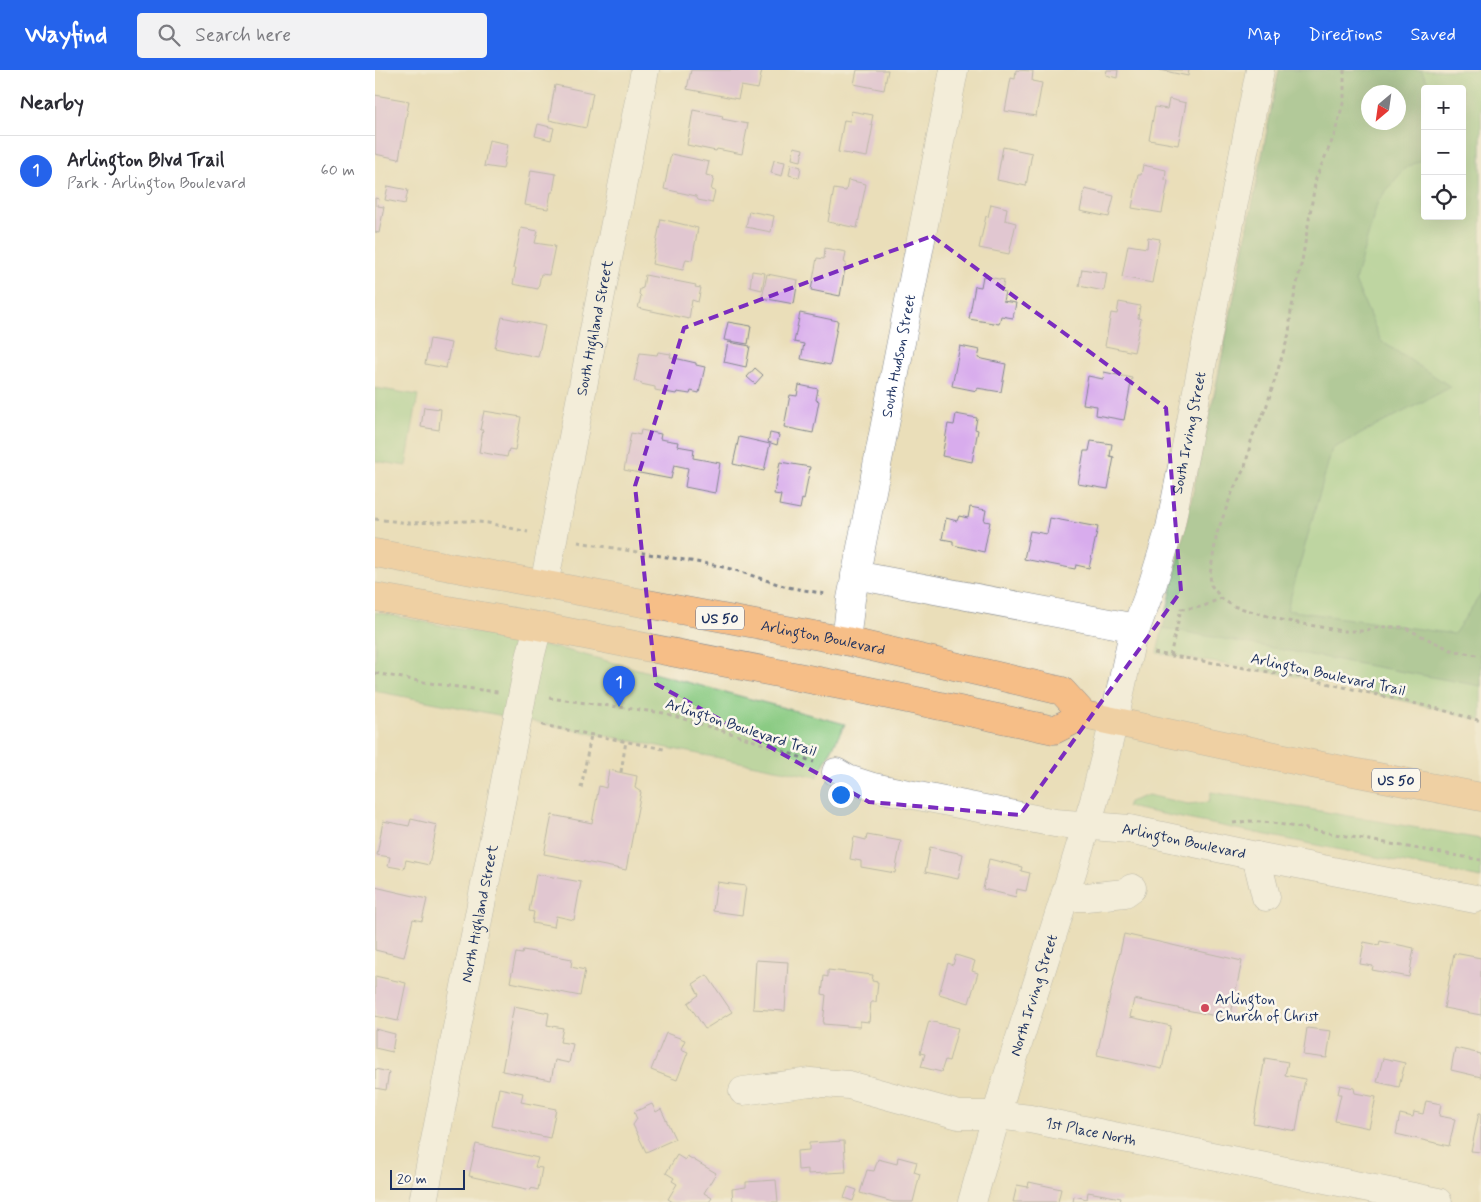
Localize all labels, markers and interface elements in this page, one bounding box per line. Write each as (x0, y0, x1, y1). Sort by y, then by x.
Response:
search box (137, 13, 487, 58)
text: Wayfind (25, 20, 107, 51)
icon: search (155, 21, 183, 49)
text: Search here (195, 23, 291, 48)
text: Map (1248, 23, 1281, 47)
text: Directions (1309, 23, 1383, 47)
text: Saved (1411, 23, 1456, 47)
north arrow (1361, 85, 1406, 130)
map controls (1421, 85, 1466, 220)
button: + (1421, 85, 1466, 130)
text: Nearby (20, 89, 84, 117)
button: − (1421, 130, 1466, 175)
text: Arlington Blvd Trail (67, 148, 224, 173)
text: 1 (32, 160, 40, 181)
text: 60 m (321, 160, 355, 181)
text: Park · Arlington Boulevard (67, 173, 246, 194)
button: locate (1421, 175, 1466, 220)
street label: South Highland Street (572, 258, 619, 398)
street label: South Hudson Street (878, 292, 921, 419)
street label: South Irving Street (1168, 370, 1212, 496)
road number: US 50 (696, 606, 744, 630)
street label: Arlington Boulevard (759, 616, 887, 661)
street label: Arlington Boulevard Trail (1248, 649, 1407, 702)
pin: 1 (603, 666, 635, 707)
street label: Arlington Boulevard Trail (662, 694, 819, 763)
road number: US 50 (1372, 768, 1420, 792)
your location (828, 782, 854, 808)
street label: Arlington Boulevard (1121, 819, 1248, 865)
street label: North Highland Street (457, 843, 504, 984)
street label: North Irving Street (1006, 931, 1063, 1059)
place label: Arlington Church of Christ (1215, 990, 1319, 1027)
marker: Arlington Church of Christ (1199, 1002, 1211, 1014)
street label: 1st Place North (1043, 1113, 1138, 1151)
scale bar (390, 1167, 465, 1190)
text: 20 m (397, 1170, 427, 1188)

